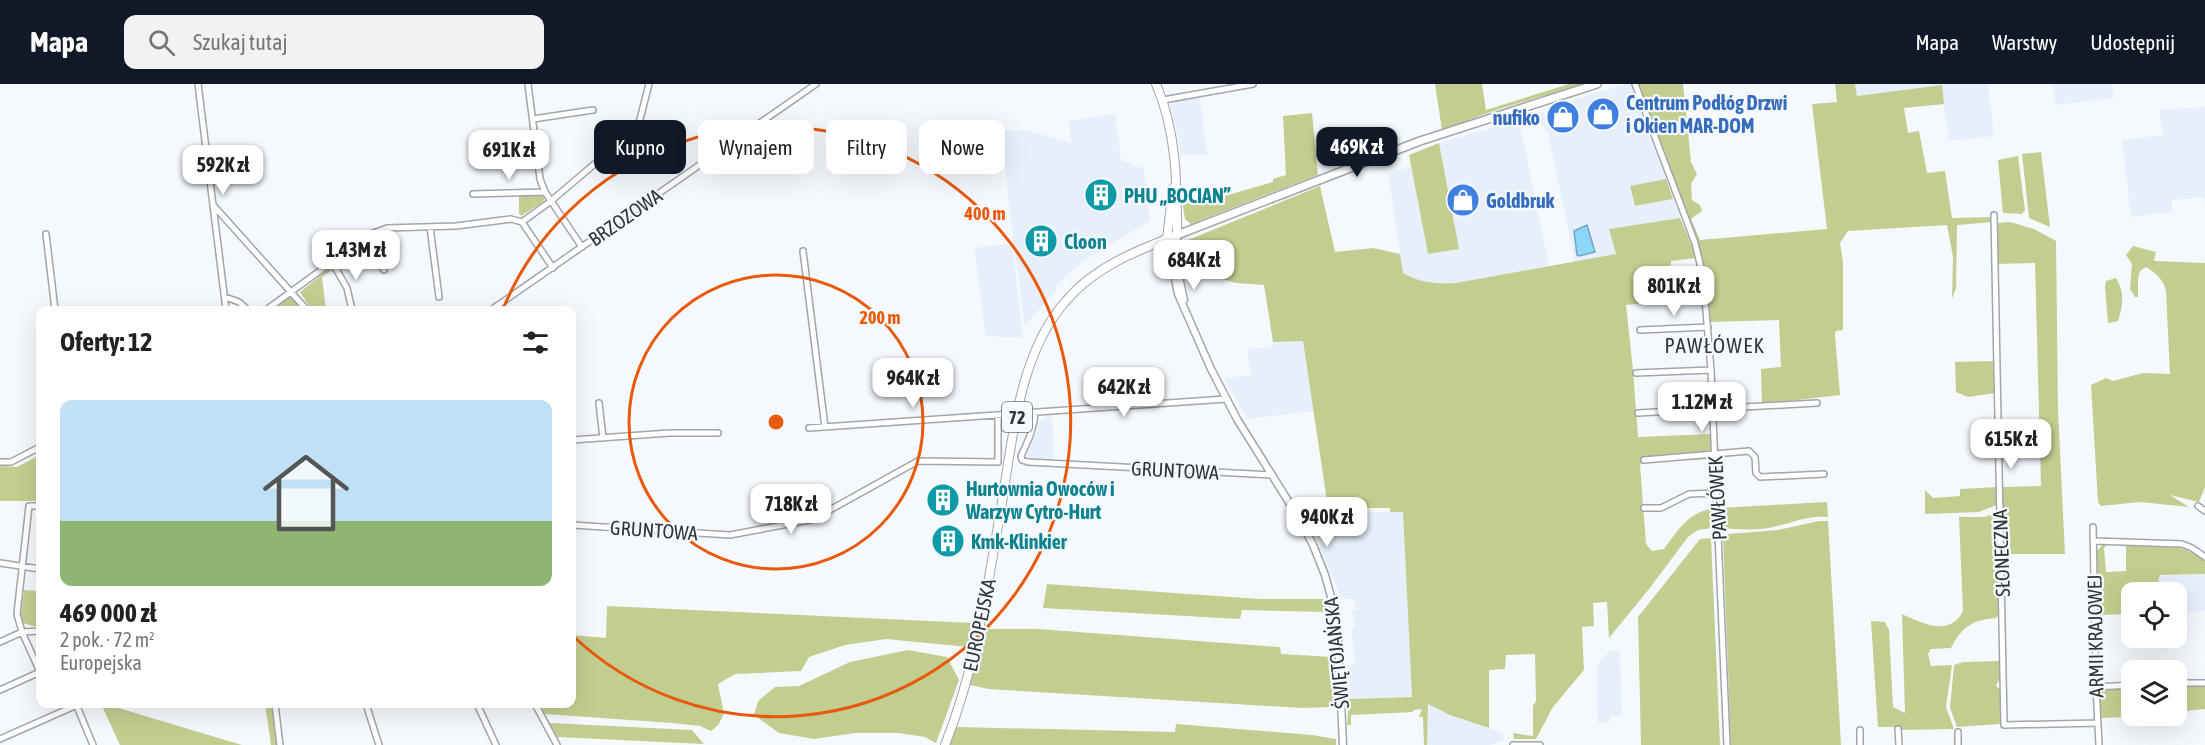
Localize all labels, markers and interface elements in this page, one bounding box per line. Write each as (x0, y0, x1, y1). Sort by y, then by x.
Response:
search box (124, 15, 544, 69)
text: Mapa (30, 26, 88, 58)
icon: search (145, 26, 178, 59)
text: Szukaj tutaj (193, 29, 287, 55)
text: Mapa (1915, 30, 1959, 54)
text: Warstwy (1992, 30, 2057, 54)
text: Udostępnij (2090, 30, 2175, 54)
place label: Centrum Podłóg Drzwi i Okien MAR-DOM (1626, 91, 1787, 137)
shop icon: Centrum Podłóg Drzwi i Okien MAR-DOM (1585, 96, 1621, 132)
shop icon: nufiko (1545, 99, 1581, 135)
place label: nufiko (1493, 106, 1540, 129)
chip: Kupno (594, 120, 686, 174)
chip: Wynajem (698, 120, 814, 174)
chip: Filtry (826, 120, 907, 174)
chip: Nowe (919, 120, 1005, 174)
pin: 469K zł (1302, 127, 1412, 178)
pin: 691K zł (454, 130, 564, 181)
text: 469K zł (1330, 135, 1384, 158)
text: 691K zł (482, 138, 536, 161)
pin: 592K zł (168, 145, 278, 196)
text: 592K zł (196, 153, 250, 176)
building icon: PHU „BOCIAN” (1083, 177, 1119, 213)
shop icon: Goldbruk (1445, 182, 1481, 218)
street label: BRZOZOWA (584, 183, 666, 251)
place label: PHU „BOCIAN” (1124, 184, 1231, 207)
place label: Goldbruk (1486, 189, 1555, 212)
text: 400 m (964, 203, 1005, 224)
building icon: Cloon (1023, 223, 1059, 259)
pin: 1.43M zł (294, 230, 418, 281)
place label: Cloon (1064, 230, 1107, 253)
text: 1.43M zł (326, 238, 386, 261)
pin: 684K zł (1139, 240, 1249, 291)
text: 684K zł (1167, 248, 1221, 271)
pin: 801K zł (1619, 266, 1729, 317)
text: 801K zł (1647, 274, 1701, 297)
text: 200 m (860, 307, 900, 328)
icon: filters (519, 326, 552, 359)
text: Oferty: 12 (60, 327, 152, 357)
district label: PAWŁÓWEK (1665, 333, 1765, 357)
pin: 964K zł (858, 358, 968, 409)
text: 964K zł (886, 366, 940, 389)
pin: 642K zł (1069, 367, 1179, 418)
text: 642K zł (1097, 375, 1151, 398)
pin: 1.12M zł (1640, 382, 1764, 433)
text: 1.12M zł (1672, 390, 1732, 413)
road number: 72 (1002, 402, 1032, 432)
centre of rings (766, 412, 786, 432)
pin: 615K zł (1956, 419, 2066, 470)
text: 615K zł (1984, 427, 2038, 450)
icon: home (252, 439, 360, 547)
street label: PAWŁÓWEK (1703, 455, 1731, 541)
street label: GRUNTOWA (1130, 456, 1220, 484)
place label: Hurtownia Owoców i Warzyw Cytro-Hurt (965, 477, 1115, 523)
building icon: Hurtownia Owoców i Warzyw Cytro-Hurt (925, 482, 961, 518)
pin: 718K zł (736, 484, 846, 535)
text: 718K zł (764, 492, 818, 515)
pin: 940K zł (1272, 497, 1382, 548)
text: 940K zł (1300, 505, 1354, 528)
street label: SŁONECZNA (1988, 509, 2014, 597)
street label: GRUNTOWA (609, 515, 699, 545)
building icon: Kmk-Klinkier (930, 523, 966, 559)
place label: Kmk-Klinkier (971, 530, 1068, 553)
street label: ARMII KRAJOWEJ (2082, 574, 2108, 698)
street label: EUROPEJSKA (958, 576, 1000, 674)
map controls (2121, 582, 2187, 726)
button: locate (2121, 582, 2187, 648)
street label: ŚWIĘTOJAŃSKA (1319, 596, 1354, 710)
text: 469 000 zł (60, 598, 157, 628)
text: 2 pok. · 72 m² (60, 628, 155, 651)
text: Europejska (60, 651, 142, 674)
button: layers (2121, 660, 2187, 726)

